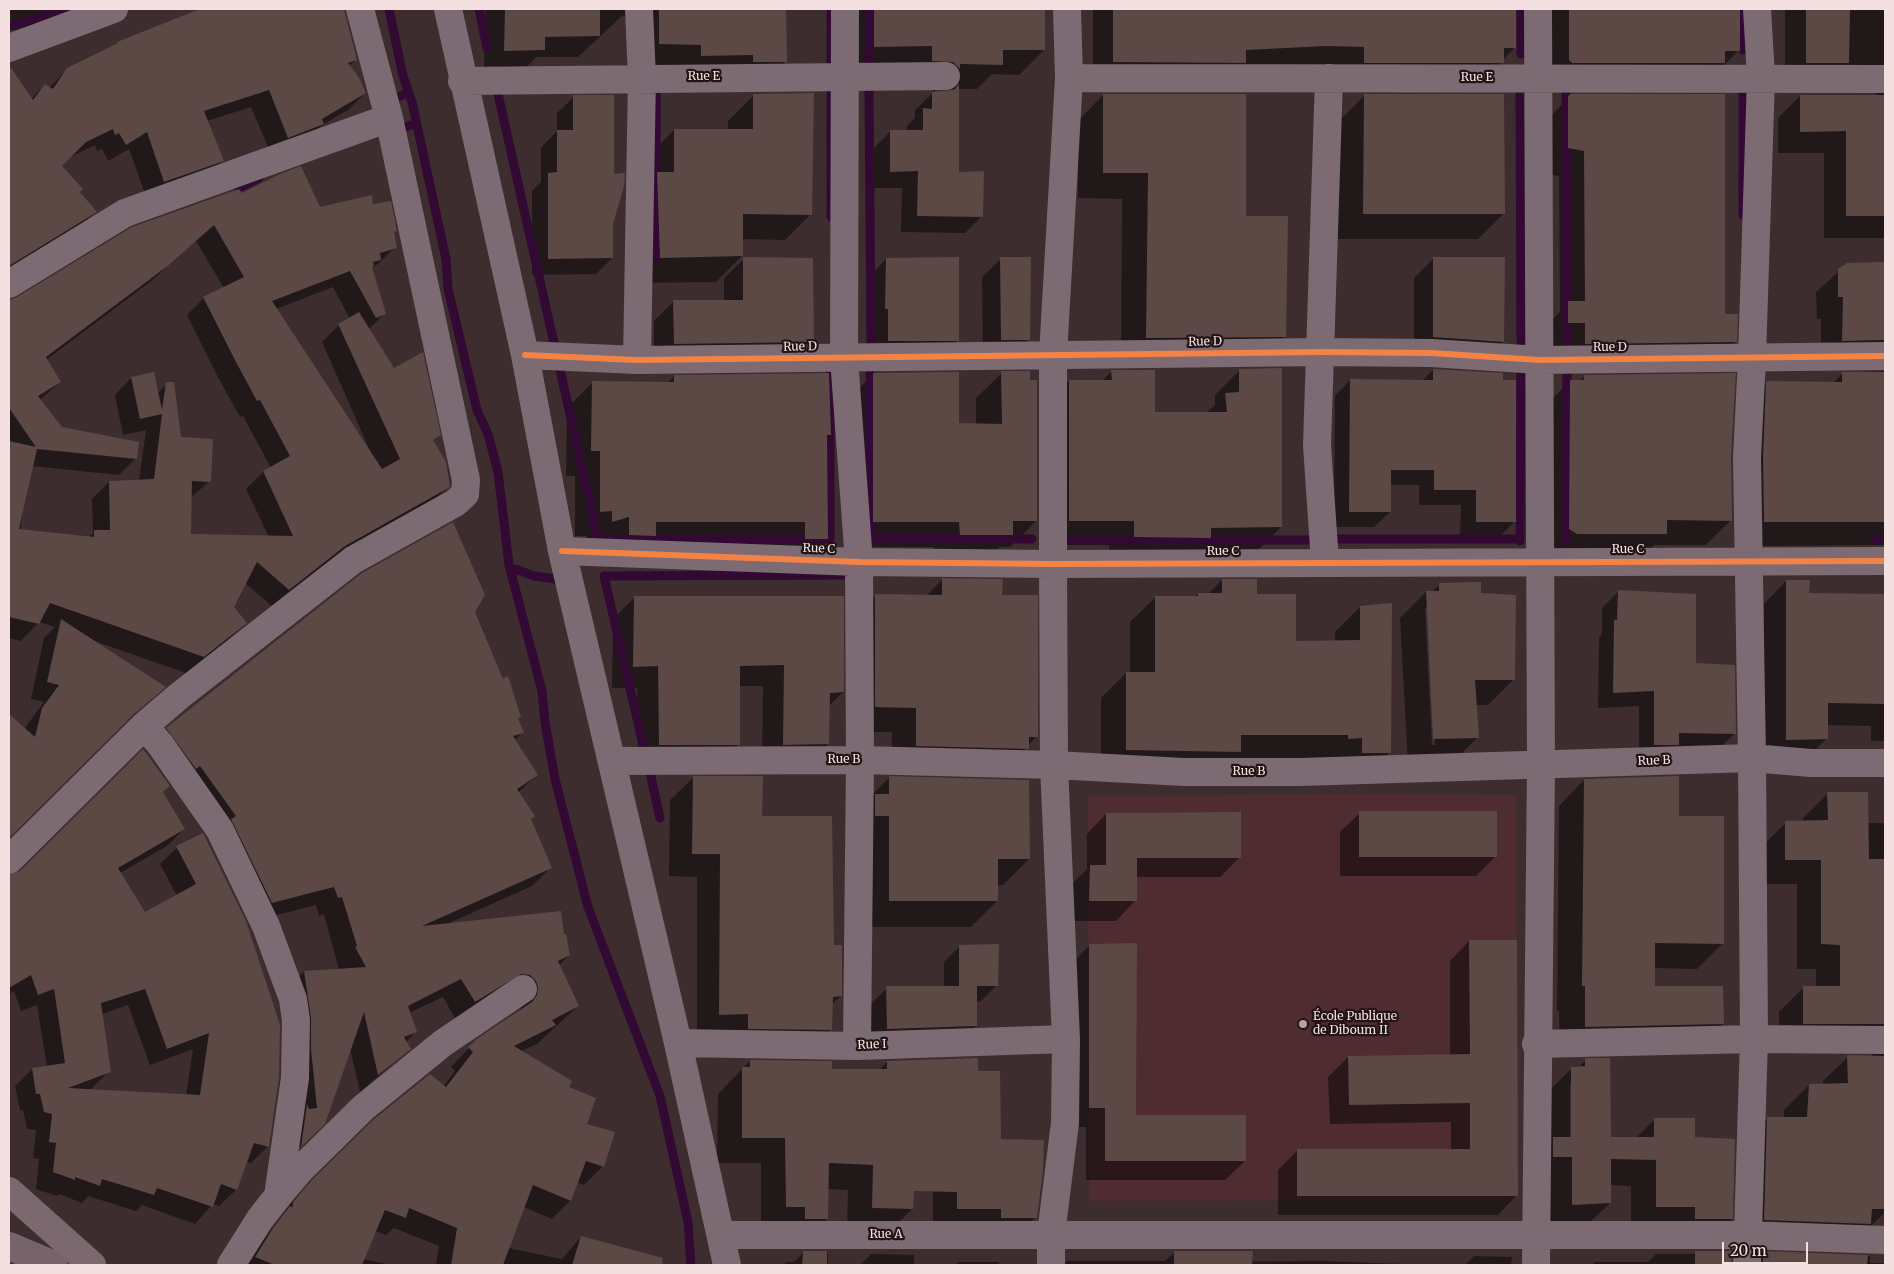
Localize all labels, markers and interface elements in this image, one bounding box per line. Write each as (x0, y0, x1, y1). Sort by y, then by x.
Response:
street label: Rue E (688, 70, 720, 84)
street label: Rue E (1461, 71, 1493, 85)
street label: Rue D (1188, 335, 1222, 349)
street label: Rue D (783, 340, 817, 354)
street label: Rue D (1593, 341, 1627, 355)
street label: Rue C (802, 541, 836, 557)
street label: Rue C (1612, 543, 1644, 557)
street label: Rue C (1207, 545, 1239, 559)
street label: Rue B (828, 753, 860, 767)
street label: Rue B (1637, 753, 1671, 769)
street label: Rue B (1233, 765, 1265, 779)
place label: École Publique de Diboum II (1313, 1010, 1397, 1038)
marker: École Publique de Diboum II (1297, 1018, 1309, 1030)
street label: Rue I (857, 1037, 887, 1053)
street label: Rue A (869, 1228, 903, 1242)
scale bar (1724, 1232, 1810, 1264)
text: 20 m (1730, 1241, 1767, 1260)

